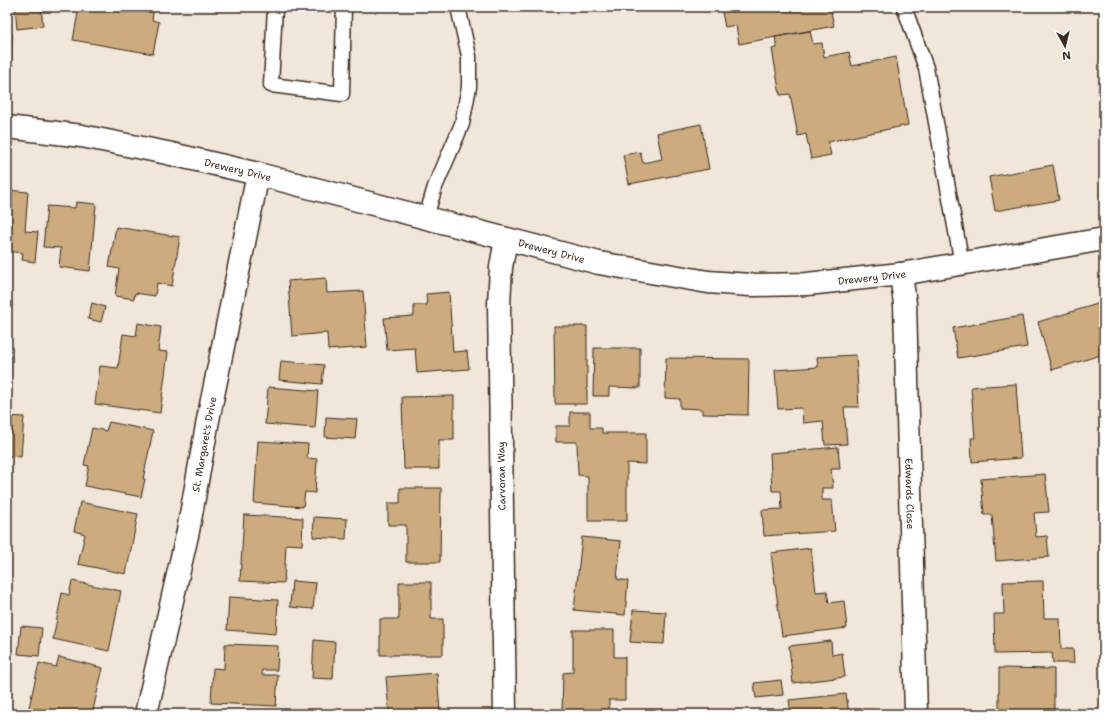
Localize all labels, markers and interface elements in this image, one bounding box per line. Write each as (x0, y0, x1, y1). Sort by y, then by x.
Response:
north arrow (1045, 26, 1085, 66)
text: N (1061, 47, 1072, 63)
street label: Drewery Drive (203, 156, 273, 184)
street label: Drewery Drive (517, 236, 587, 266)
street label: Drewery Drive (837, 267, 907, 288)
street label: St. Margaret's Drive (189, 395, 220, 493)
street label: Carvoran Way (494, 441, 509, 511)
street label: Edwards Close (902, 458, 917, 530)

